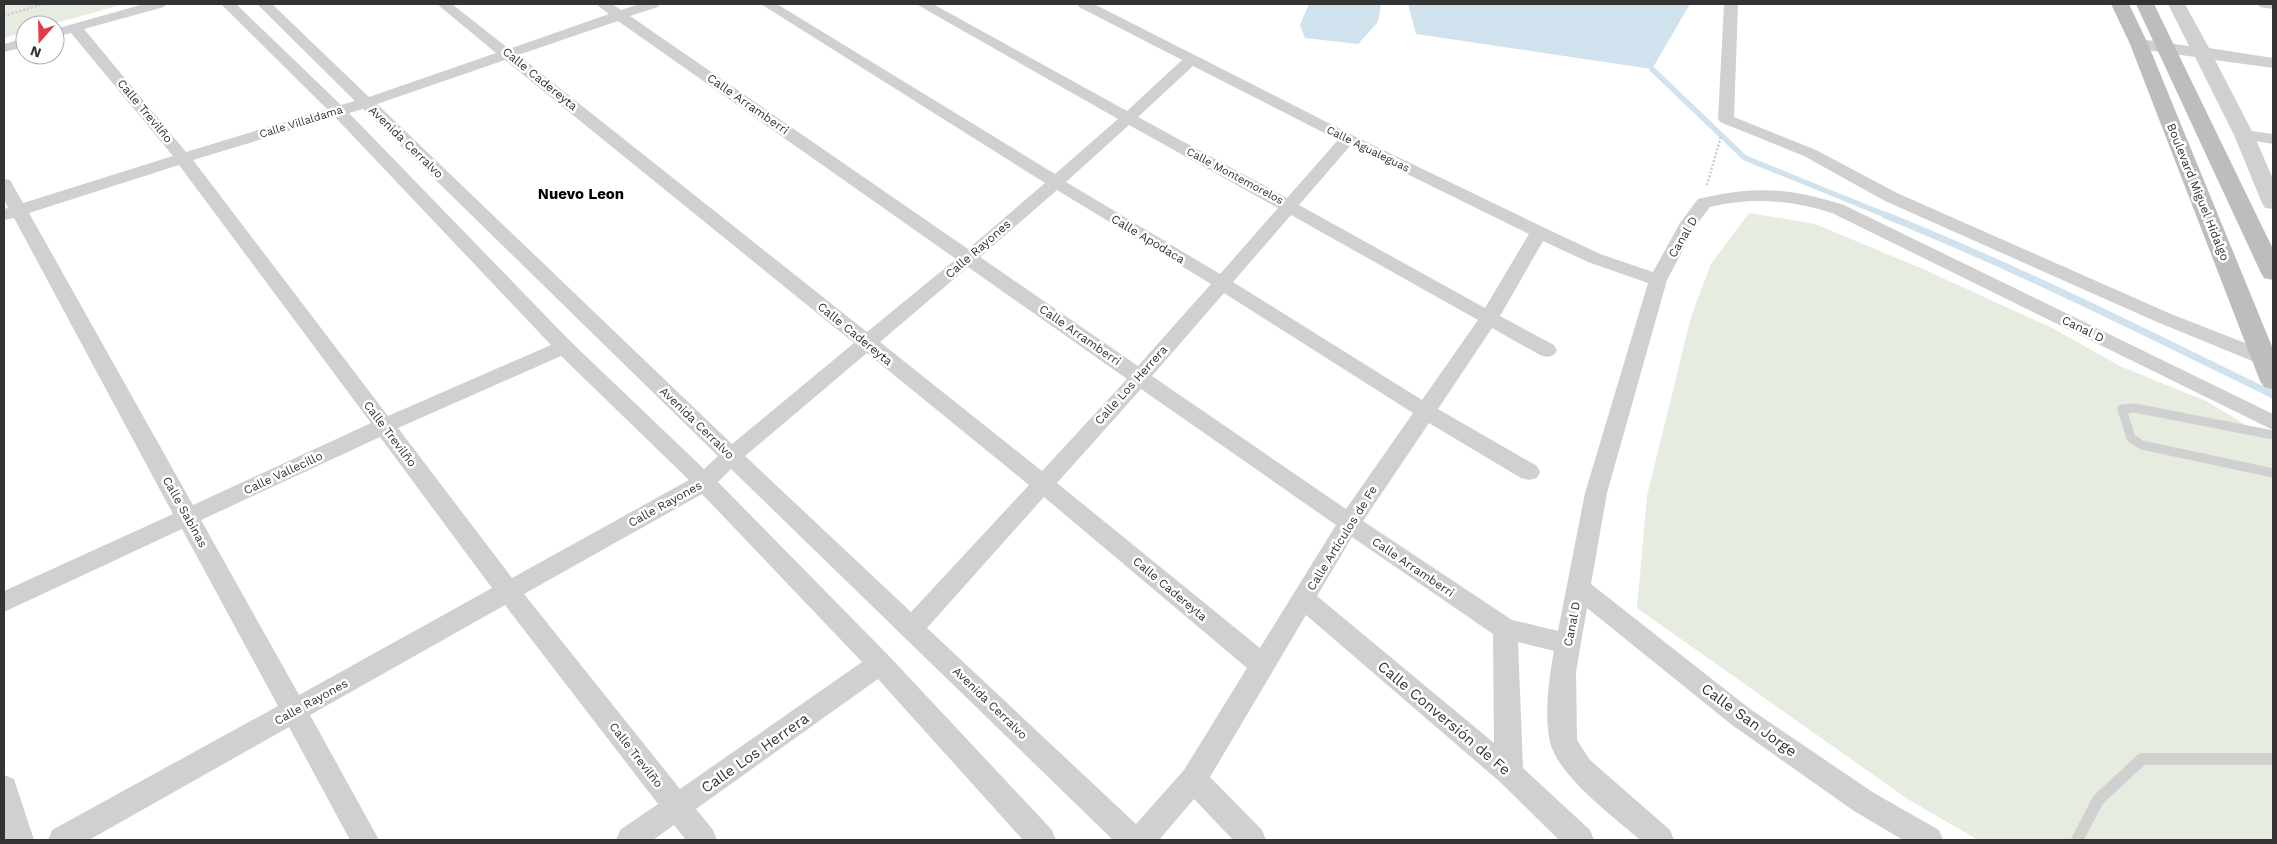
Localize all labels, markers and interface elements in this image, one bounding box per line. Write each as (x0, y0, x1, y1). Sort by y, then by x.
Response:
north arrow (15, 15, 65, 65)
text: N (28, 43, 43, 62)
street label: Calle Cadereyta (500, 45, 580, 114)
street label: Calle Arramberri (705, 71, 791, 137)
street label: Calle Trevilño (114, 76, 176, 146)
street label: Calle Villaldama (258, 103, 344, 141)
street label: Avenida Cerralvo (366, 103, 446, 181)
street label: Boulevard Miguel Hidalgo (2164, 121, 2232, 263)
street label: Calle Agualeguas (1324, 123, 1412, 175)
street label: Calle Montemorelos (1184, 145, 1286, 207)
district label: Nuevo Leon (538, 185, 624, 203)
street label: Calle Apodaca (1109, 212, 1188, 267)
street label: Canal D (1665, 214, 1701, 260)
street label: Calle Rayones (943, 217, 1013, 281)
street label: Calle Cadereyta (815, 300, 895, 369)
street label: Calle Arramberri (1037, 302, 1123, 368)
street label: Canal D (2060, 313, 2106, 345)
street label: Calle Los Herrera (1092, 342, 1170, 427)
street label: Avenida Cerralvo (657, 384, 737, 462)
street label: Calle Trevilño (361, 398, 419, 470)
street label: Calle Vallecillo (241, 449, 325, 497)
street label: Calle Sabinas (160, 474, 210, 550)
street label: Calle Rayones (626, 478, 704, 530)
street label: Calle Artículos de Fe (1304, 483, 1380, 593)
street label: Calle Arramberri (1369, 534, 1457, 600)
street label: Calle Cadereyta (1130, 554, 1210, 624)
street label: Canal D (1561, 600, 1583, 648)
street label: Calle Conversión de Fe (1374, 657, 1514, 779)
street label: Avenida Cerralvo (950, 664, 1030, 742)
street label: Calle Rayones (272, 676, 350, 728)
street label: Calle San Jorge (1698, 679, 1800, 761)
street label: Calle Los Herrera (698, 709, 813, 797)
street label: Calle Trevilño (606, 720, 666, 790)

